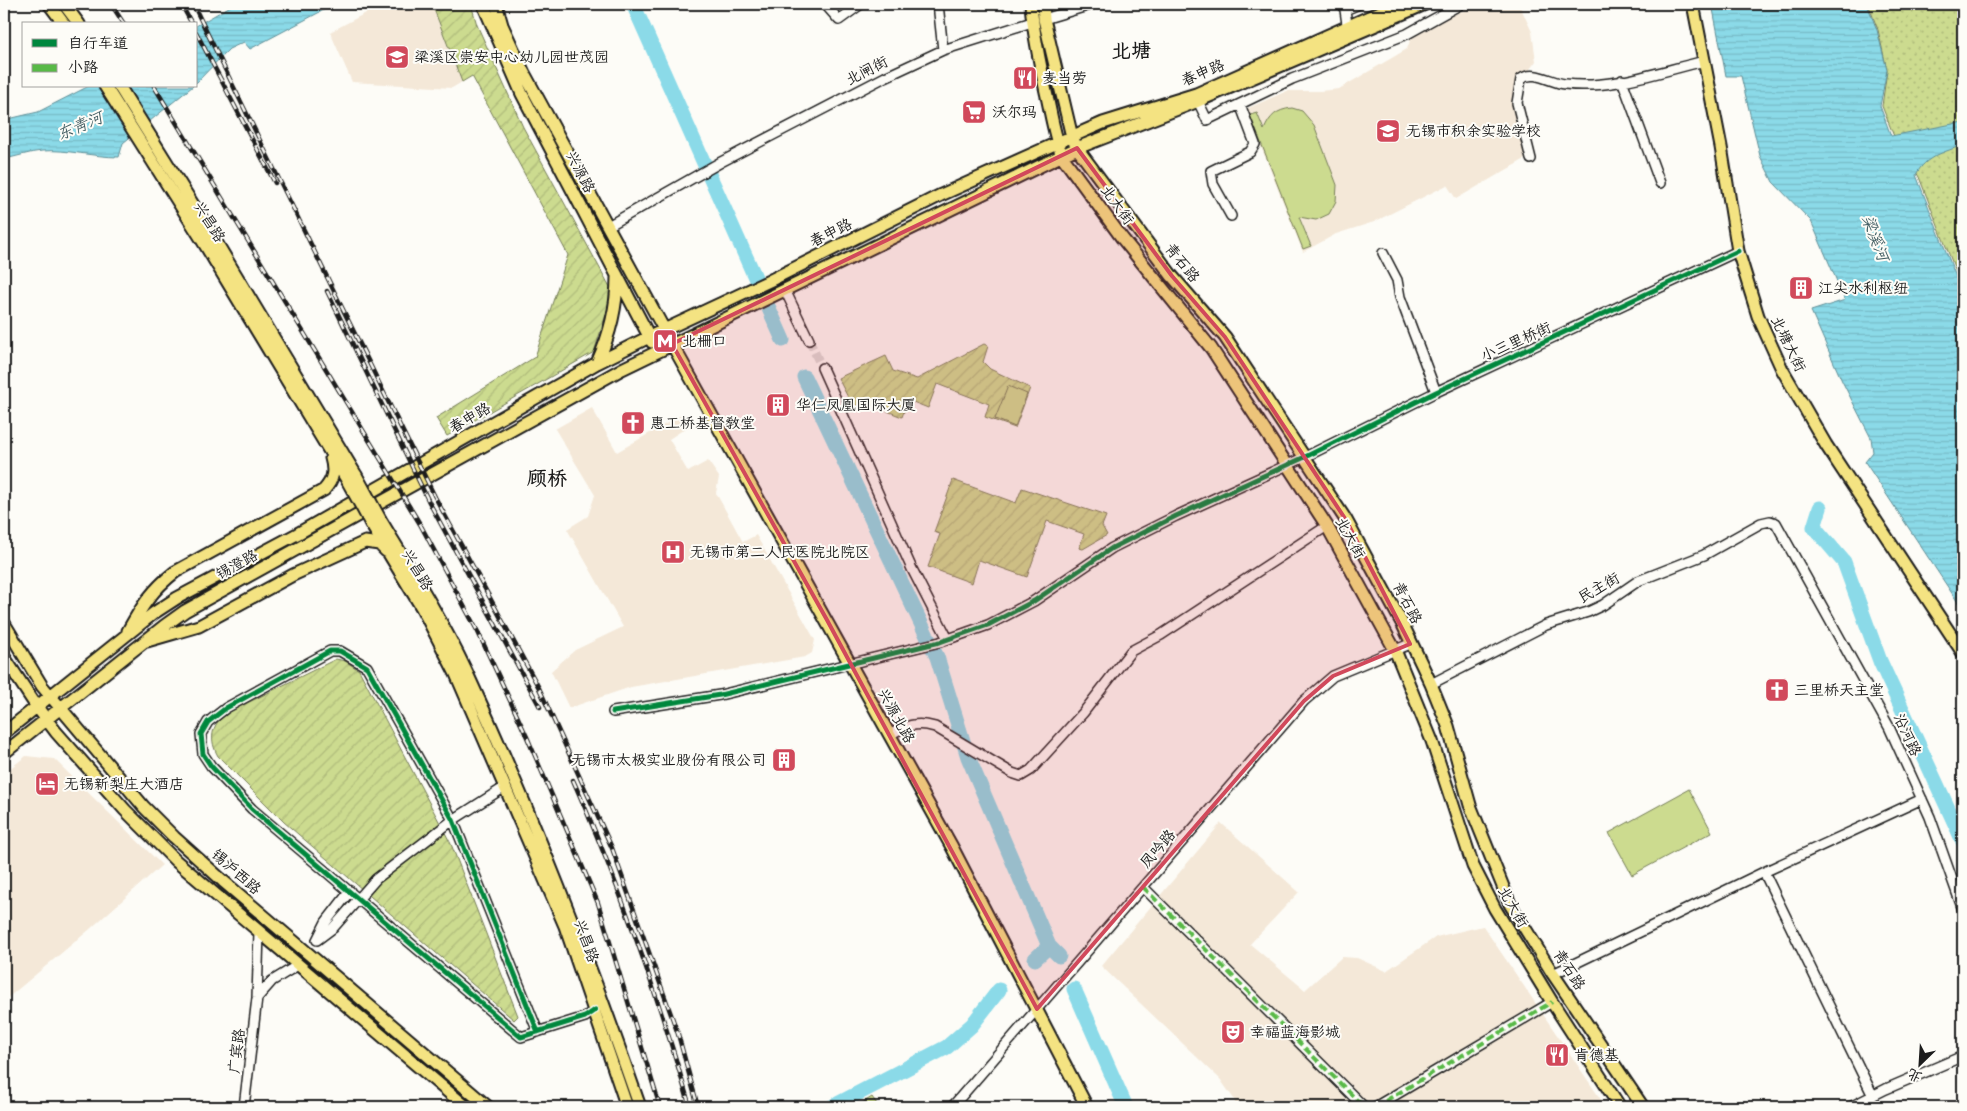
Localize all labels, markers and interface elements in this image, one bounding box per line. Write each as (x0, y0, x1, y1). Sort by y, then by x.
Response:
legend (22, 22, 198, 88)
text: 自行车道 (68, 34, 128, 53)
district label: 北塘 (1111, 38, 1151, 63)
school or university icon: 梁溪区崇安中心幼儿园世茂园 (384, 44, 410, 70)
place label: 梁溪区崇安中心幼儿园世茂园 (414, 48, 609, 67)
street label: 北闸街 (843, 52, 891, 90)
street label: 春申路 (1179, 55, 1227, 91)
text: 小路 (68, 58, 98, 77)
restaurant icon: 麦当劳 (1012, 65, 1038, 91)
place label: 麦当劳 (1042, 69, 1087, 88)
supermarket icon: 沃尔玛 (961, 99, 987, 125)
place label: 沃尔玛 (992, 103, 1037, 122)
water label: 东青河 (54, 106, 109, 145)
school or university icon: 无锡市积余实验学校 (1375, 118, 1401, 144)
place label: 无锡市积余实验学校 (1406, 122, 1541, 141)
street label: 兴源路 (561, 148, 599, 196)
street label: 北大街 (1096, 181, 1138, 229)
street label: 兴昌路 (189, 198, 229, 246)
water label: 梁溪河 (1857, 212, 1894, 267)
street label: 春申路 (807, 215, 855, 251)
street label: 青石路 (1160, 240, 1204, 286)
building icon: 江尖水利枢纽 (1788, 275, 1814, 301)
place label: 江尖水利枢纽 (1818, 279, 1908, 298)
street label: 北塘大街 (1766, 313, 1810, 375)
street label: 小三里桥街 (1478, 318, 1554, 366)
metro station icon: 北栅口 (652, 328, 678, 354)
place label: 北栅口 (682, 332, 727, 351)
building icon: 华仁凤凰国际大厦 (765, 392, 791, 418)
place label: 华仁凤凰国际大厦 (796, 396, 916, 415)
street label: 春申路 (446, 399, 494, 437)
church icon: 惠工桥基督教堂 (620, 410, 646, 436)
place label: 惠工桥基督教堂 (650, 414, 755, 433)
district label: 顾桥 (527, 466, 567, 491)
street label: 北大街 (1331, 514, 1369, 562)
hospital icon: 无锡市第二人民医院北院区 (660, 539, 686, 565)
place label: 无锡市第二人民医院北院区 (690, 543, 870, 562)
street label: 锡澄路 (213, 546, 261, 584)
street label: 兴昌路 (397, 546, 437, 594)
street label: 民主街 (1575, 569, 1623, 607)
street label: 青石路 (1388, 579, 1426, 627)
church icon: 三里桥天主堂 (1764, 677, 1790, 703)
place label: 三里桥天主堂 (1794, 681, 1884, 700)
street label: 兴源北路 (873, 685, 919, 747)
street label: 沿河路 (1889, 711, 1925, 759)
building icon: 无锡市太极实业股份有限公司 (771, 747, 797, 773)
place label: 无锡市太极实业股份有限公司 (571, 751, 766, 770)
hotel icon: 无锡新梨庄大酒店 (34, 771, 60, 797)
place label: 无锡新梨庄大酒店 (64, 775, 184, 794)
street label: 凤吟路 (1136, 826, 1180, 872)
street label: 锡沪西路 (207, 845, 265, 899)
street label: 北大街 (1494, 883, 1532, 931)
street label: 兴昌路 (569, 917, 603, 965)
street label: 青石路 (1549, 946, 1589, 994)
theatre icon: 幸福蓝海影城 (1220, 1019, 1246, 1045)
place label: 幸福蓝海影城 (1250, 1023, 1340, 1042)
street label: 广宾路 (225, 1028, 249, 1074)
north arrow (1894, 1038, 1944, 1088)
restaurant icon: 肯德基 (1544, 1042, 1570, 1068)
place label: 肯德基 (1574, 1046, 1619, 1065)
text: 北 (1905, 1065, 1925, 1086)

